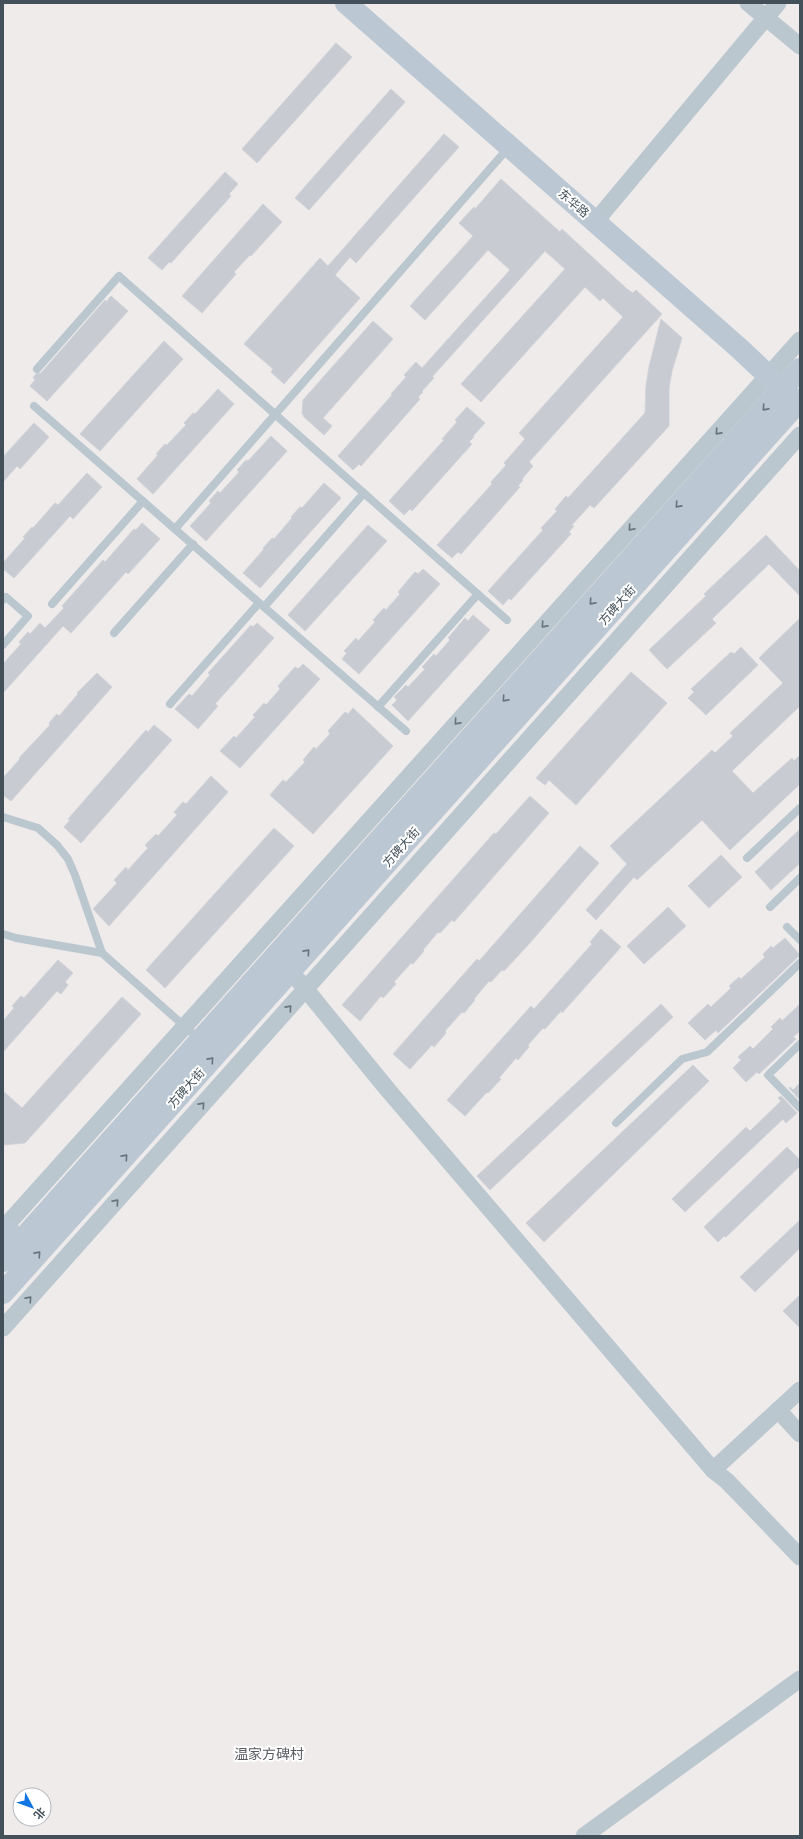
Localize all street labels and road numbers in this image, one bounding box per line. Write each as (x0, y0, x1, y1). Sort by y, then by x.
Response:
street label: 东华路 (555, 186, 593, 220)
street label: 方碑大街 (595, 582, 639, 628)
street label: 方碑大街 (379, 824, 423, 870)
street label: 方碑大街 (164, 1065, 208, 1111)

